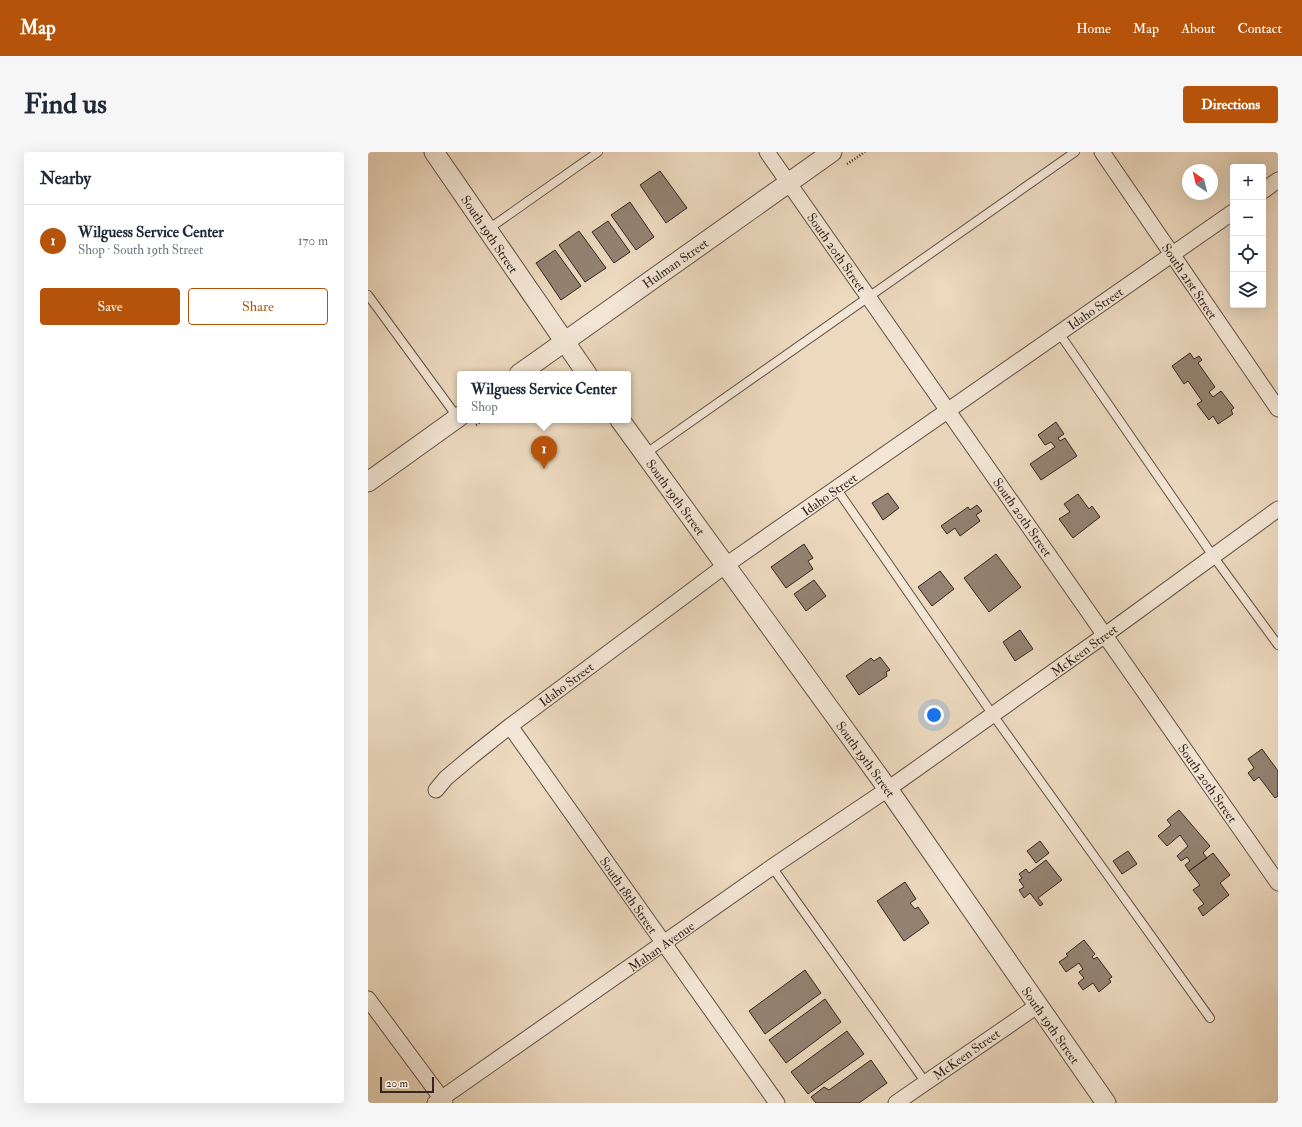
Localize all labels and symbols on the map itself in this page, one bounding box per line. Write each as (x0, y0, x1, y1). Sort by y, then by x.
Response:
north arrow (1182, 164, 1218, 200)
street label: South 19th Street (457, 193, 521, 276)
street label: South 20th Street (803, 210, 869, 295)
street label: Hulman Street (640, 235, 712, 292)
street label: South 21st Street (1158, 241, 1220, 322)
street label: Idaho Street (1065, 284, 1126, 334)
pin: 1 (531, 436, 557, 469)
street label: South 19th Street (642, 456, 708, 539)
street label: Idaho Street (799, 470, 860, 520)
street label: South 20th Street (989, 475, 1055, 560)
street label: McKeen Street (1048, 621, 1121, 680)
street label: Idaho Street (536, 659, 597, 710)
your location (924, 705, 944, 725)
street label: South 19th Street (832, 718, 898, 801)
street label: South 20th Street (1174, 741, 1240, 826)
street label: South 18th Street (596, 854, 660, 937)
street label: Mahan Avenue (625, 918, 698, 975)
street label: South 19th Street (1018, 984, 1083, 1067)
street label: McKeen Street (930, 1026, 1003, 1084)
scale bar (380, 1075, 434, 1094)

